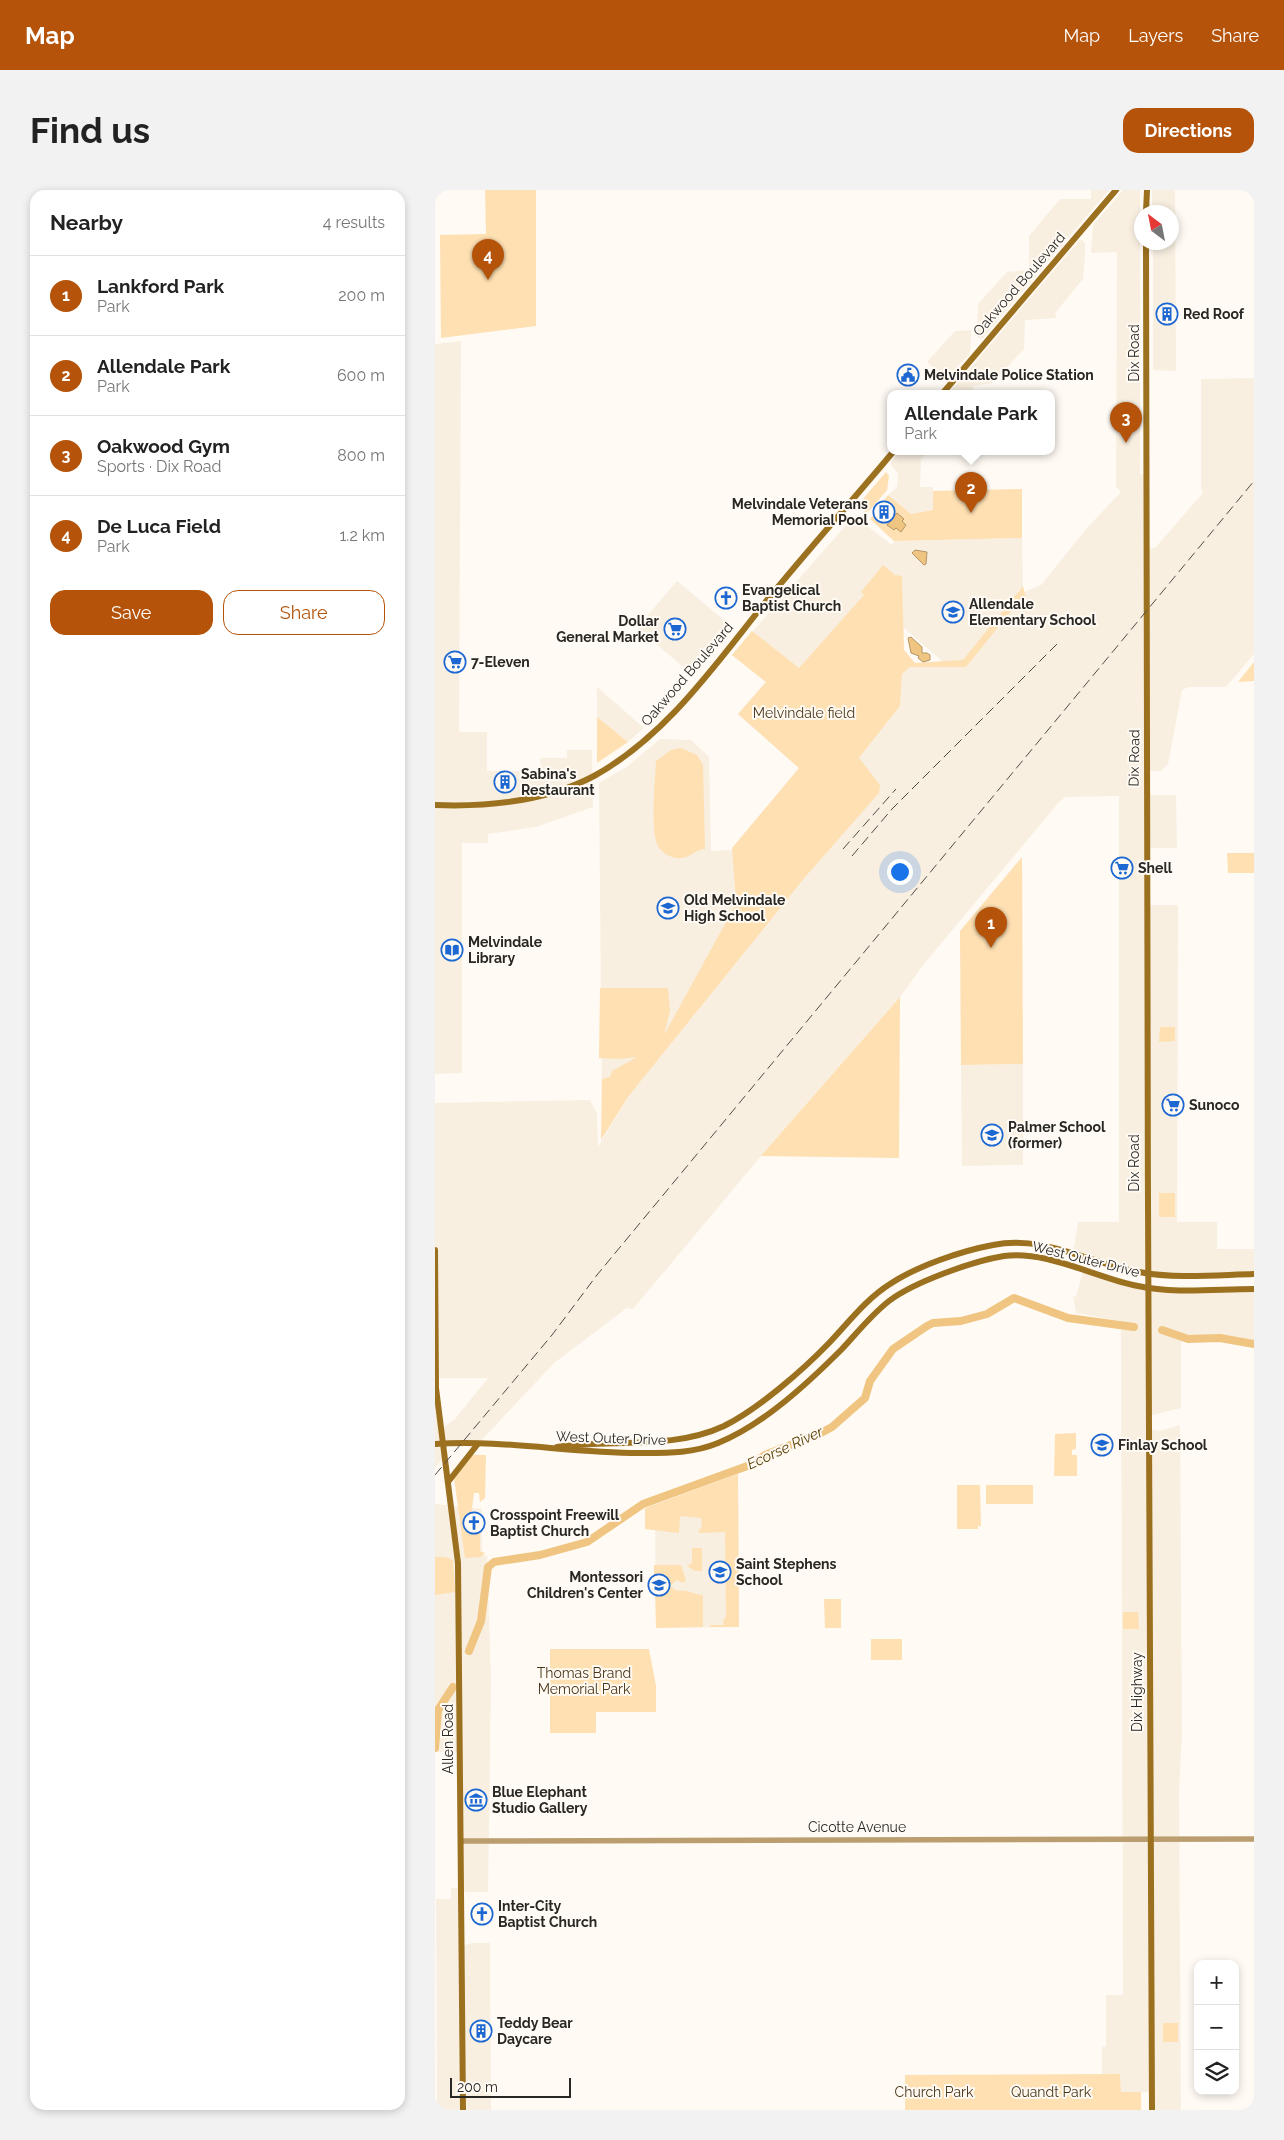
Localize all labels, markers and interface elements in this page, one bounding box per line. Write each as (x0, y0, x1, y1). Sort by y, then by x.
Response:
text: Map (25, 21, 75, 50)
text: Map (1064, 25, 1100, 46)
text: Layers (1128, 25, 1183, 46)
text: Share (1211, 25, 1259, 46)
button: Directions (1123, 108, 1254, 153)
text: Find us (30, 110, 150, 151)
north arrow (1134, 205, 1179, 250)
text: Nearby (50, 210, 123, 235)
text: 4 results (323, 213, 385, 232)
street label: Oakwood Boulevard (970, 229, 1068, 339)
pin: 4 (472, 239, 504, 280)
text: Lankford Park (97, 275, 224, 297)
text: 1 (62, 286, 70, 305)
text: 200 m (338, 286, 385, 305)
text: Park (97, 297, 130, 316)
building icon: Red Roof (1155, 302, 1179, 326)
place label: Red Roof (1183, 306, 1245, 322)
street label: Dix Road (1126, 324, 1142, 382)
text: Allendale Park (97, 355, 230, 377)
public building icon: Melvindale Police Station (896, 363, 920, 387)
text: 2 (61, 366, 71, 385)
text: 600 m (337, 366, 385, 385)
place label: Melvindale Police Station (924, 367, 1094, 383)
text: Park (97, 377, 130, 396)
popup (887, 390, 1055, 455)
text: Allendale Park (904, 402, 1038, 424)
pin: 3 (1110, 402, 1142, 443)
text: Park (904, 424, 937, 443)
text: Oakwood Gym (97, 435, 230, 457)
text: 3 (62, 446, 70, 465)
text: 800 m (337, 446, 385, 465)
text: Sports · Dix Road (97, 457, 221, 476)
pin: 2 (955, 472, 987, 513)
place label: Melvindale Veterans Memorial Pool (732, 496, 869, 528)
building icon: Melvindale Veterans Memorial Pool (872, 500, 896, 524)
text: De Luca Field (97, 515, 221, 537)
text: 4 (61, 526, 71, 545)
text: 1.2 km (340, 526, 385, 545)
text: Park (97, 537, 130, 556)
place label: Evangelical Baptist Church (742, 582, 841, 614)
church icon: Evangelical Baptist Church (714, 586, 738, 610)
button: Save (50, 590, 213, 635)
button: Share (223, 590, 385, 635)
place label: Allendale Elementary School (969, 596, 1097, 628)
school or university icon: Allendale Elementary School (941, 600, 965, 624)
place label: Dollar General Market (556, 613, 660, 645)
supermarket icon: Dollar General Market (663, 617, 687, 641)
street label: Oakwood Boulevard (638, 619, 736, 729)
supermarket icon: 7-Eleven (443, 650, 467, 674)
place label: 7-Eleven (471, 654, 530, 670)
park label: Melvindale field (753, 705, 855, 721)
street label: Dix Road (1126, 729, 1142, 787)
place label: Sabina's Restaurant (521, 766, 595, 798)
building icon: Sabina's Restaurant (493, 770, 517, 794)
supermarket icon: Shell (1110, 856, 1134, 880)
your location (887, 859, 913, 885)
place label: Shell (1138, 860, 1173, 876)
place label: Old Melvindale High School (684, 892, 786, 924)
school or university icon: Old Melvindale High School (656, 896, 680, 920)
pin: 1 (975, 907, 1007, 948)
place label: Melvindale Library (468, 934, 543, 966)
library icon: Melvindale Library (440, 938, 464, 962)
supermarket icon: Sunoco (1161, 1093, 1185, 1117)
place label: Sunoco (1189, 1097, 1240, 1113)
place label: Palmer School (former) (1008, 1119, 1106, 1151)
school or university icon: Palmer School (former) (980, 1123, 1004, 1147)
street label: Dix Road (1126, 1134, 1142, 1192)
street label: West Outer Drive (1031, 1238, 1141, 1280)
water label: Ecorse River (744, 1422, 827, 1473)
street label: West Outer Drive (556, 1428, 666, 1448)
school or university icon: Finlay School (1090, 1433, 1114, 1457)
place label: Finlay School (1118, 1437, 1208, 1453)
place label: Crosspoint Freewill Baptist Church (490, 1507, 620, 1539)
church icon: Crosspoint Freewill Baptist Church (462, 1511, 486, 1535)
place label: Saint Stephens School (736, 1556, 837, 1588)
school or university icon: Saint Stephens School (708, 1560, 732, 1584)
place label: Montessori Children's Center (527, 1569, 644, 1601)
school or university icon: Montessori Children's Center (647, 1573, 671, 1597)
street label: Dix Highway (1129, 1652, 1145, 1732)
park label: Thomas Brand Memorial Park (537, 1665, 631, 1697)
street label: Allen Road (440, 1704, 456, 1774)
place label: Blue Elephant Studio Gallery (492, 1784, 588, 1816)
museum icon: Blue Elephant Studio Gallery (464, 1788, 488, 1812)
street label: Cicotte Avenue (808, 1819, 906, 1835)
place label: Inter-City Baptist Church (498, 1898, 597, 1930)
church icon: Inter-City Baptist Church (470, 1902, 494, 1926)
map controls (1194, 1960, 1239, 2095)
button: + (1194, 1960, 1239, 2005)
button: − (1194, 2005, 1239, 2050)
place label: Teddy Bear Daycare (497, 2015, 573, 2047)
building icon: Teddy Bear Daycare (469, 2019, 493, 2043)
button: layers (1194, 2050, 1239, 2095)
scale bar (450, 2075, 571, 2098)
text: 200 m (457, 2079, 498, 2095)
park label: Church Park (895, 2084, 974, 2100)
park label: Quandt Park (1011, 2084, 1092, 2100)

